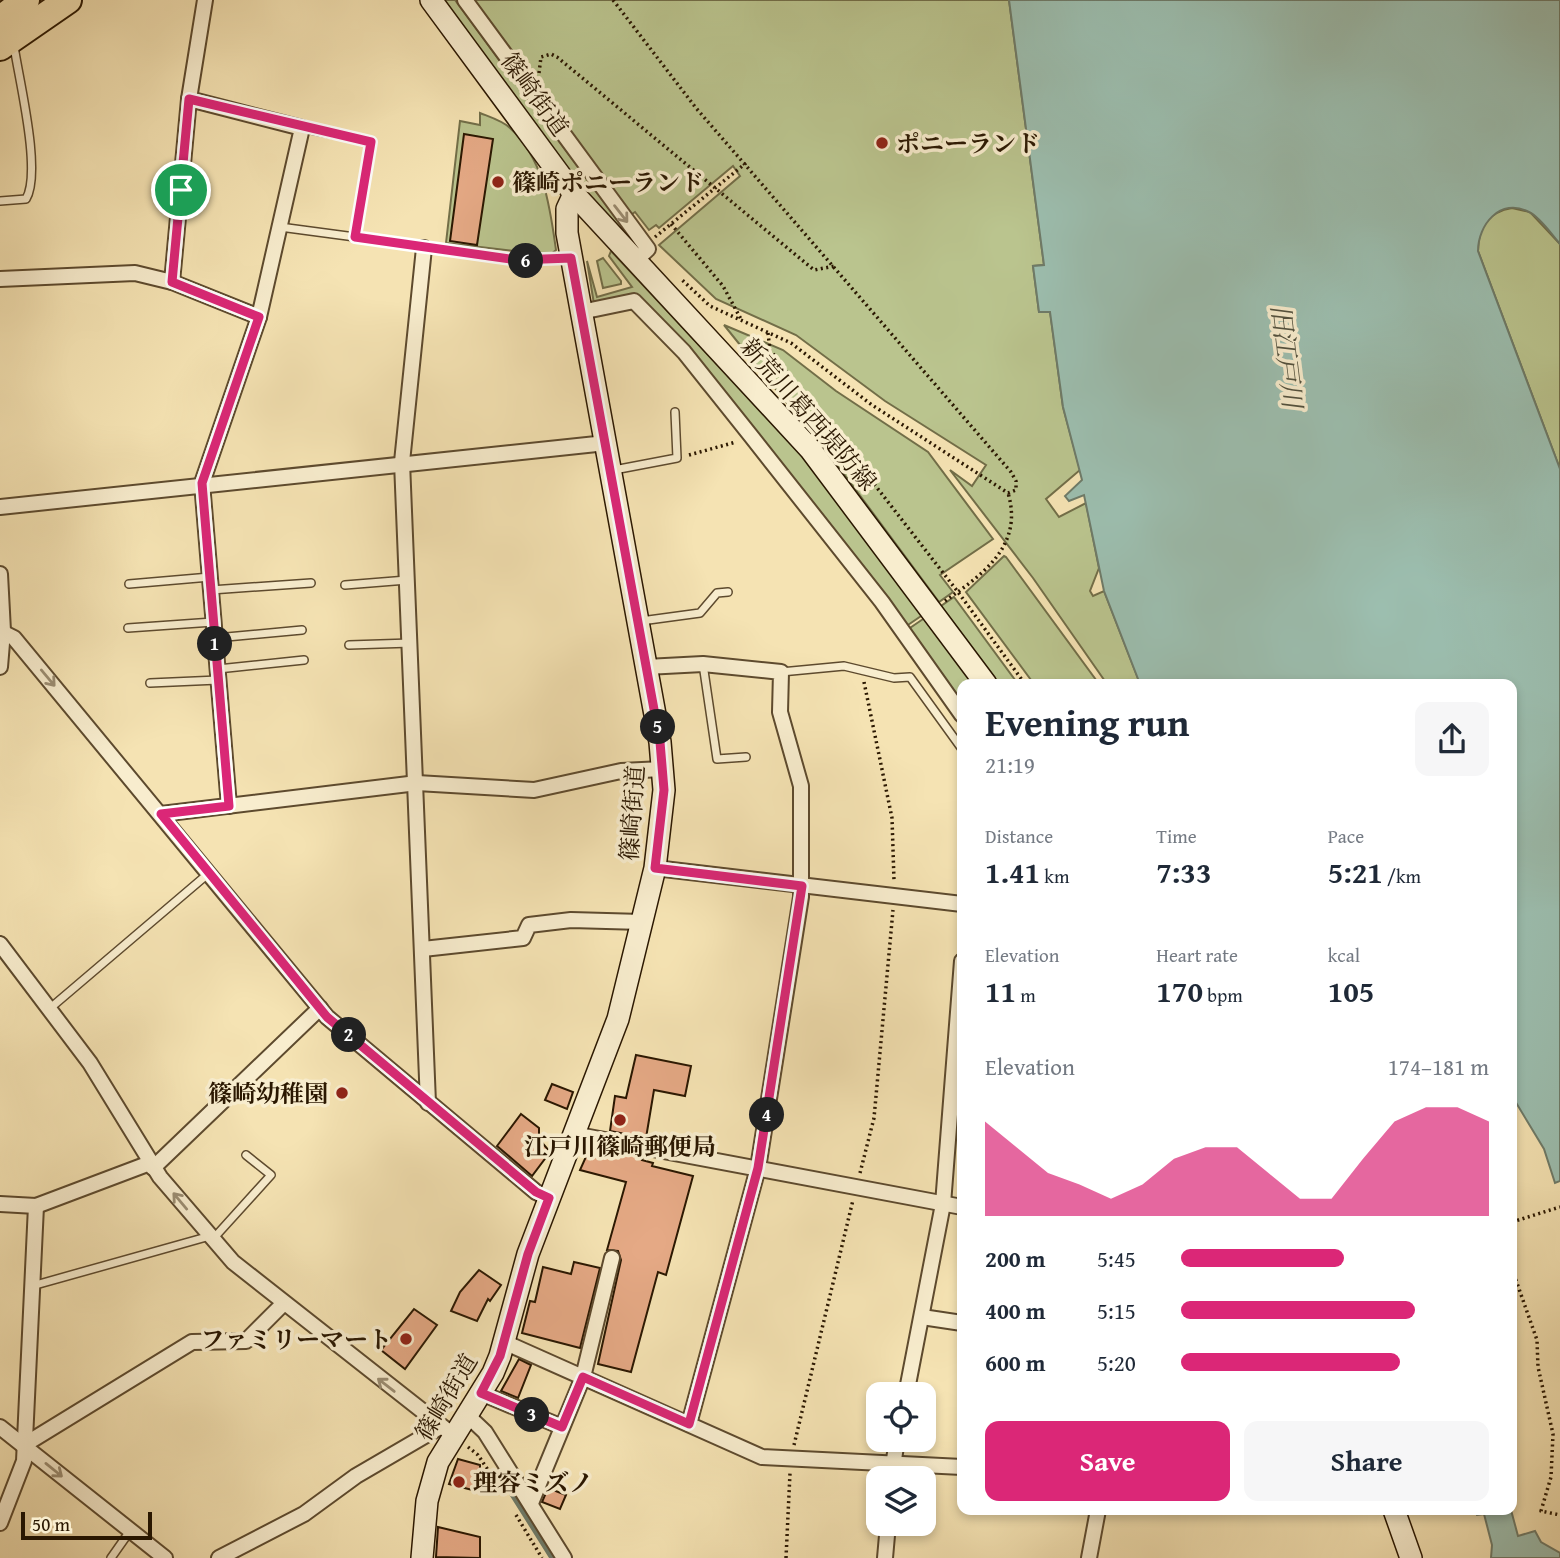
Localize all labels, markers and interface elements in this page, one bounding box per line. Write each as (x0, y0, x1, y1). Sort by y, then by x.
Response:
street label: 篠崎街道 (493, 45, 577, 143)
place label: ポニーランド (896, 126, 1040, 161)
marker: ポニーランド (874, 135, 890, 151)
pin (151, 160, 211, 220)
place label: 篠崎ポニーランド (512, 165, 704, 200)
icon: arrive (162, 171, 200, 209)
marker: 篠崎ポニーランド (490, 174, 506, 190)
one-way arrow (613, 204, 628, 222)
pin: 6 (508, 244, 544, 278)
text: 6 (521, 246, 530, 274)
water label: 旧江戸川 (1261, 302, 1313, 413)
street label: 新荒川葛西堤防線 (733, 330, 885, 498)
pin: 1 (198, 626, 232, 662)
text: 1 (210, 629, 219, 657)
one-way arrow (40, 669, 55, 687)
text: Evening run (985, 694, 1189, 750)
button: share (1415, 702, 1489, 776)
pin: 5 (640, 710, 676, 744)
text: 5 (653, 712, 662, 740)
text: 21:19 (985, 748, 1035, 781)
street label: 篠崎街道 (611, 764, 653, 862)
text: Distance (985, 822, 1053, 850)
text: Time (1156, 822, 1197, 850)
text: Pace (1328, 822, 1364, 850)
text: 1.41 (985, 850, 1040, 894)
text: 7:33 (1156, 850, 1211, 894)
text: 5:21 (1328, 850, 1383, 894)
text: km (1040, 862, 1069, 890)
text: /km (1383, 862, 1421, 890)
text: Elevation (985, 941, 1059, 969)
text: Heart rate (1156, 941, 1238, 969)
text: kcal (1328, 941, 1360, 969)
text: 11 (985, 969, 1016, 1013)
text: 170 (1156, 969, 1203, 1013)
text: 105 (1328, 969, 1374, 1013)
text: m (1016, 981, 1036, 1009)
text: bpm (1203, 981, 1243, 1009)
pin: 2 (332, 1018, 366, 1052)
text: 2 (344, 1020, 353, 1048)
text: Elevation (985, 1050, 1075, 1083)
text: 174–181 m (1388, 1050, 1489, 1083)
place label: 篠崎幼稚園 (208, 1076, 328, 1111)
marker: 篠崎幼稚園 (334, 1085, 350, 1101)
pin: 4 (750, 1098, 784, 1132)
text: 4 (762, 1100, 771, 1128)
marker: 江戸川篠崎郵便局 (612, 1112, 628, 1128)
place label: 江戸川篠崎郵便局 (524, 1129, 716, 1164)
one-way arrow (172, 1193, 188, 1211)
text: 200 m (985, 1242, 1046, 1275)
text: 5:45 (1097, 1242, 1136, 1275)
text: 400 m (985, 1294, 1046, 1327)
text: 5:15 (1097, 1294, 1136, 1327)
place label: ファミリーマート (200, 1322, 392, 1357)
marker: ファミリーマート (398, 1331, 414, 1347)
text: 600 m (985, 1346, 1046, 1379)
text: 5:20 (1097, 1346, 1136, 1379)
street label: 篠崎街道 (406, 1347, 486, 1447)
one-way arrow (378, 1377, 396, 1392)
map controls (866, 1382, 936, 1536)
button: locate (866, 1382, 936, 1452)
pin: 3 (514, 1398, 550, 1432)
text: 3 (527, 1400, 536, 1428)
button: Save (985, 1421, 1230, 1501)
button: Share (1244, 1421, 1489, 1501)
one-way arrow (44, 1462, 62, 1477)
place label: 理容ミズノ (473, 1465, 593, 1500)
button: layers (866, 1466, 936, 1536)
marker: 理容ミズノ (451, 1474, 467, 1490)
scale bar (21, 1509, 152, 1541)
text: 50 m (32, 1510, 70, 1538)

